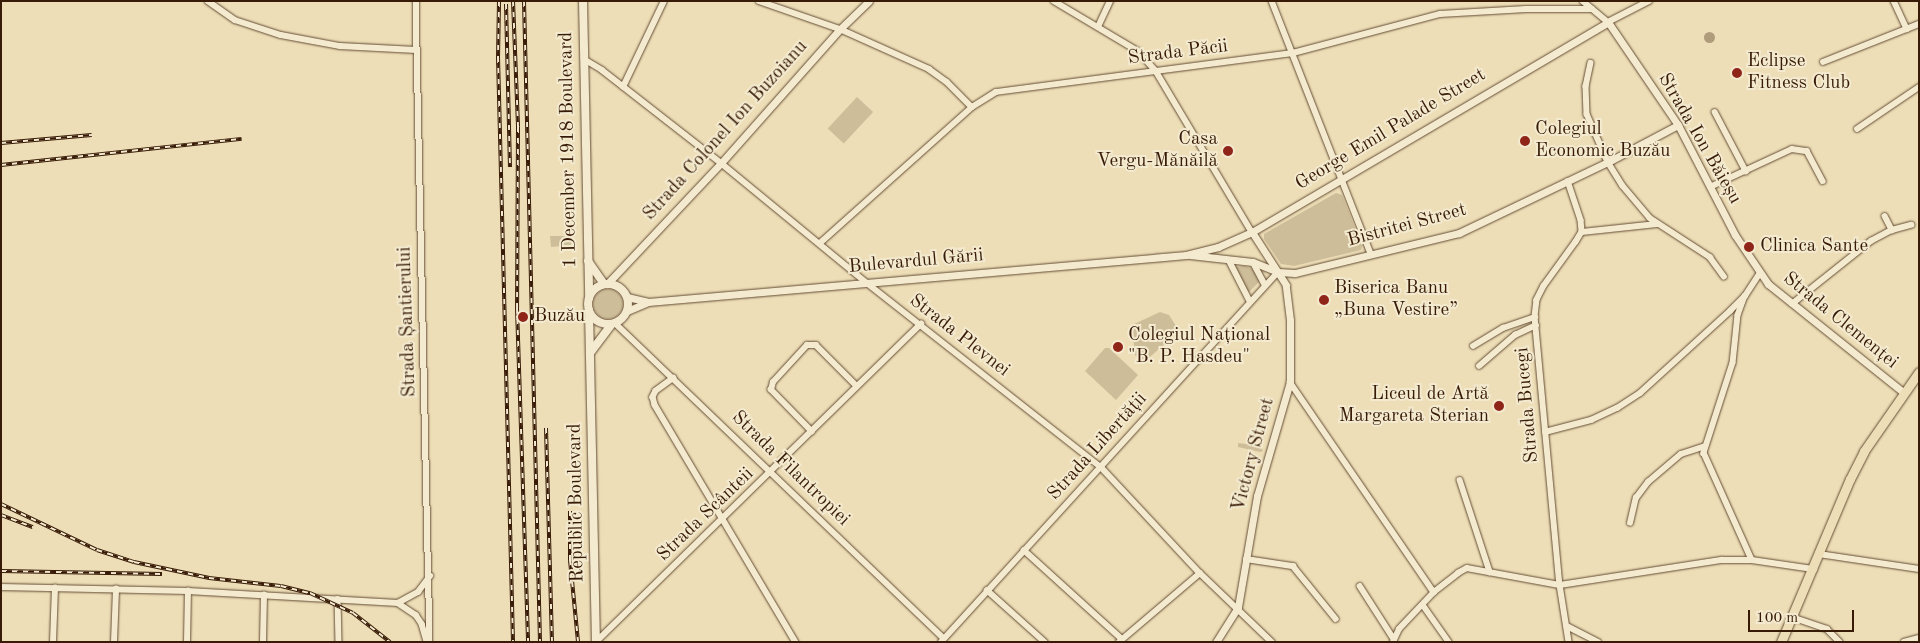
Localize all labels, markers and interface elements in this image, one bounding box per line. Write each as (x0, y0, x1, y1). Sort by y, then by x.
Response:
street label: 1 December 1918 Boulevard (556, 32, 582, 268)
street label: Strada Colonel Ion Buzoianu (639, 36, 813, 226)
street label: Strada Păcii (1127, 36, 1229, 70)
place label: Eclipse Fitness Club (1747, 51, 1850, 95)
street label: George Emil Palade Street (1292, 64, 1490, 196)
marker: Eclipse Fitness Club (1731, 67, 1743, 79)
street label: Strada Ion Băieșu (1652, 69, 1746, 209)
place label: Colegiul Economic Buzău (1535, 119, 1670, 163)
place label: Casa Vergu-Mănăilă (1097, 129, 1218, 173)
marker: Colegiul Economic Buzău (1519, 135, 1531, 147)
marker: Casa Vergu-Mănăilă (1222, 145, 1234, 157)
street label: Bistritei Street (1345, 199, 1469, 253)
place label: Clinica Sante (1760, 236, 1868, 258)
marker: Clinica Sante (1742, 240, 1756, 254)
street label: Bulevardul Gării (848, 245, 984, 279)
street label: Strada Șantierului (394, 246, 422, 398)
street label: Strada Clemenței (1778, 268, 1902, 374)
place label: Biserica Banu „Buna Vestire” (1334, 278, 1458, 322)
street label: Strada Plevnei (904, 290, 1014, 382)
marker: Biserica Banu „Buna Vestire” (1318, 294, 1330, 306)
place label: Buzău (534, 306, 585, 328)
marker: Buzău (516, 310, 530, 324)
place label: Colegiul Național "B. P. Hasdeu" (1128, 325, 1270, 369)
marker: Colegiul Național "B. P. Hasdeu" (1112, 341, 1124, 353)
street label: Strada Bucegi (1512, 346, 1544, 464)
place label: Liceul de Artă Margareta Sterian (1339, 384, 1489, 428)
street label: Strada Libertății (1044, 388, 1152, 506)
street label: Victory Street (1228, 396, 1280, 514)
marker: Liceul de Artă Margareta Sterian (1493, 400, 1505, 412)
street label: Strada Filantropiei (726, 407, 854, 531)
street label: Republic Boulevard (564, 423, 590, 583)
street label: Strada Scânteii (653, 463, 759, 567)
scale bar (1750, 600, 1856, 632)
text: 100 m (1756, 611, 1798, 626)

